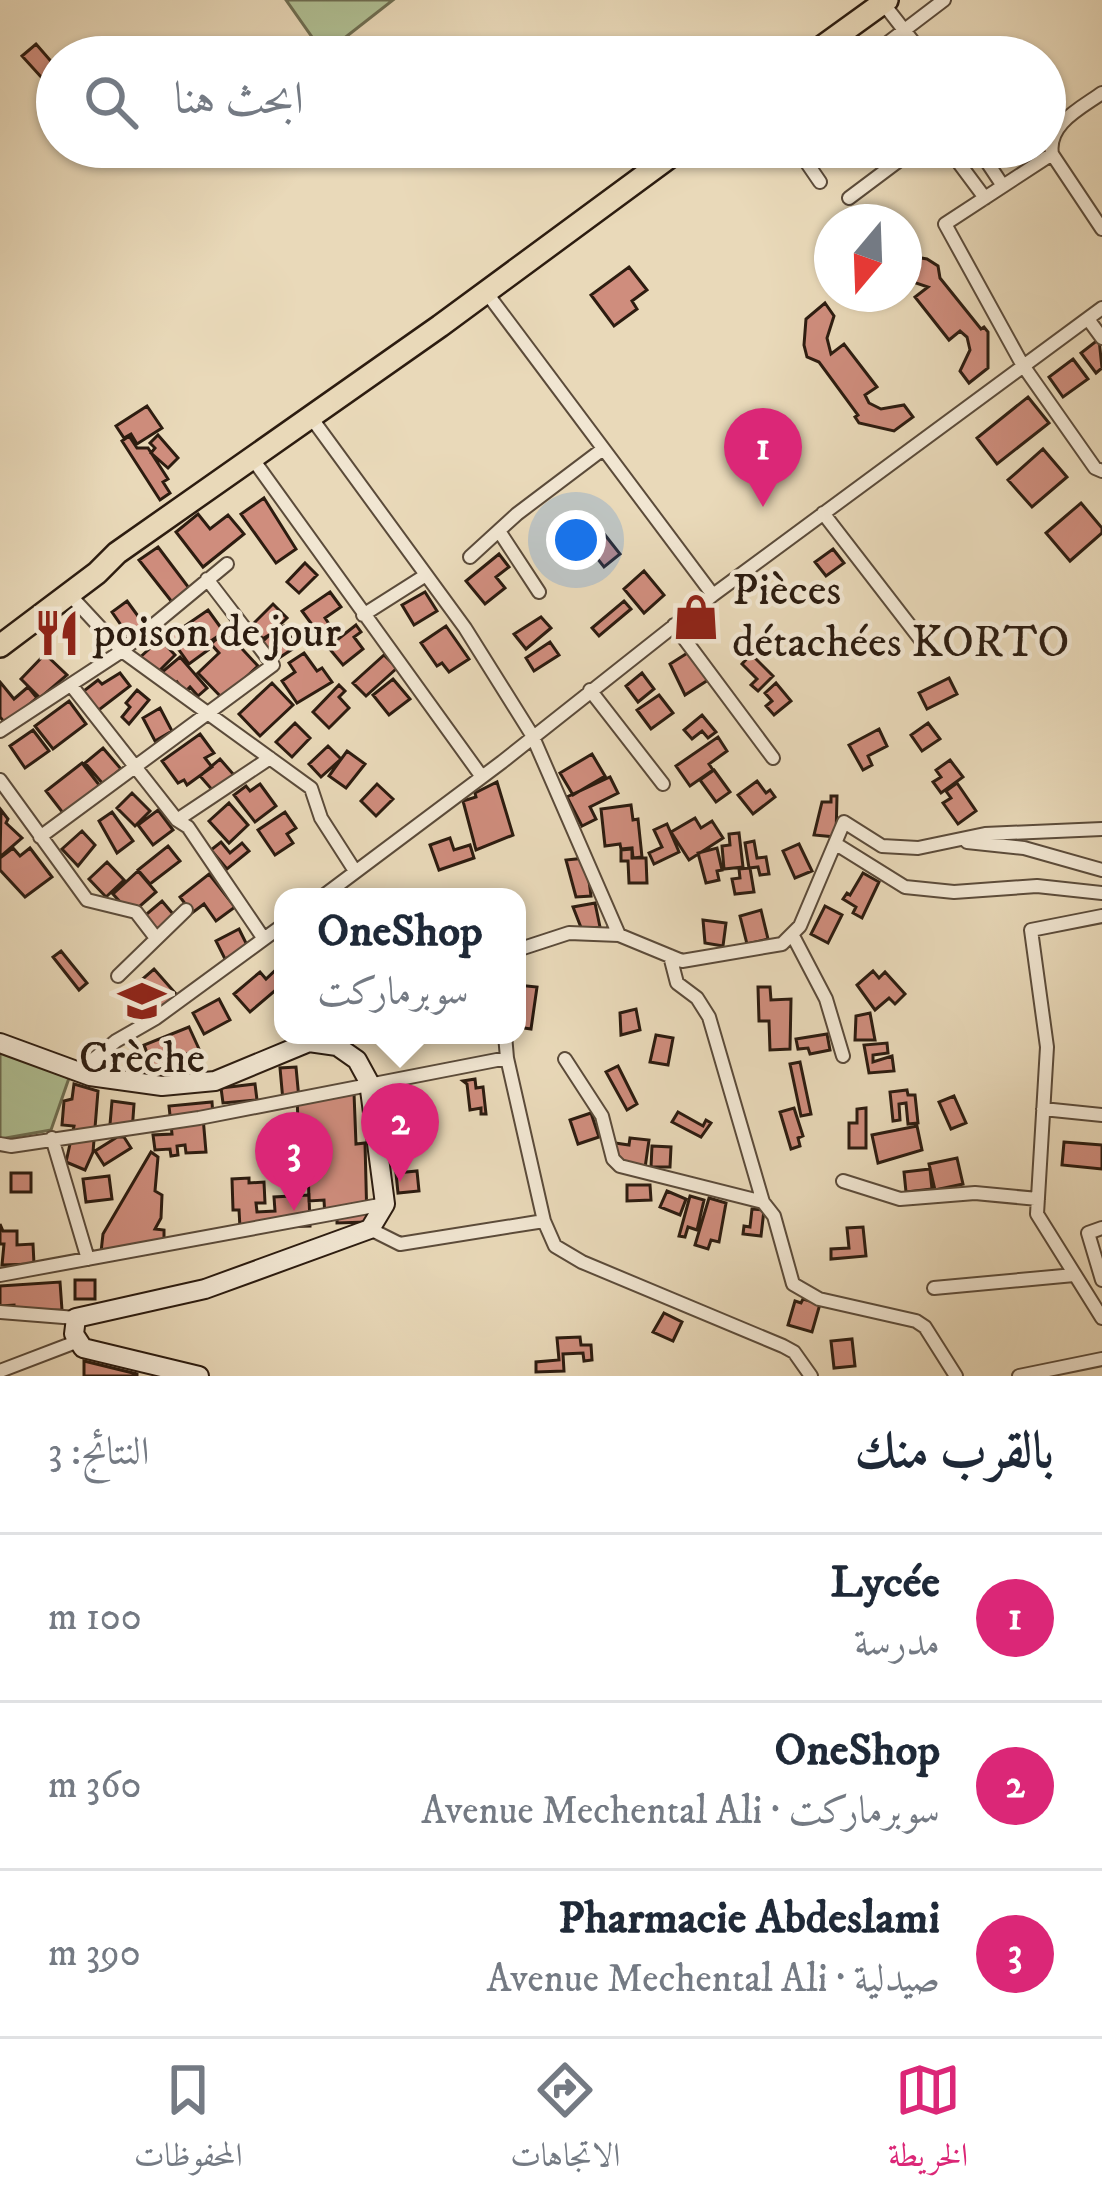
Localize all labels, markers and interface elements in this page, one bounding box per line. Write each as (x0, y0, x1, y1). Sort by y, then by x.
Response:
search box (36, 36, 1066, 168)
icon: search (78, 69, 144, 135)
text: ابحث هنا (174, 72, 304, 128)
north arrow (814, 204, 922, 312)
pin: 1 (724, 408, 802, 507)
your location (546, 510, 606, 570)
place label: Pièces détachées KORTO (732, 563, 1069, 671)
shop icon: Pièces détachées KORTO (671, 592, 721, 642)
place label: poison de jour (92, 605, 341, 661)
restaurant icon: poison de jour (32, 608, 82, 658)
popup (274, 888, 526, 1044)
text: OneShop (317, 904, 483, 960)
text: سوبرماركت (317, 968, 469, 1017)
school or university icon: Crèche (117, 976, 167, 1026)
place label: Crèche (79, 1031, 205, 1087)
pin: 2 (361, 1083, 439, 1182)
pin: 3 (255, 1112, 333, 1211)
text: بالقرب منك (855, 1420, 1054, 1484)
text: النتائج: 3 (48, 1428, 150, 1477)
text: Lycée (830, 1555, 940, 1611)
text: 100 m (48, 1593, 142, 1642)
text: 1 (1008, 1593, 1022, 1642)
text: مدرسة (854, 1619, 940, 1668)
text: OneShop (775, 1723, 940, 1779)
text: 360 m (48, 1761, 142, 1810)
text: 2 (1005, 1761, 1025, 1810)
text: سوبرماركت · Avenue Mechental Ali (421, 1787, 940, 1836)
text: Pharmacie Abdeslami (558, 1891, 940, 1947)
text: 390 m (48, 1929, 141, 1978)
text: 3 (1008, 1929, 1022, 1978)
text: صيدلية · Avenue Mechental Ali (486, 1955, 940, 2004)
tab: المحفوظات (134, 2057, 243, 2187)
tab: الاتجاهات (510, 2057, 620, 2187)
tab: الخريطة (888, 2057, 968, 2187)

